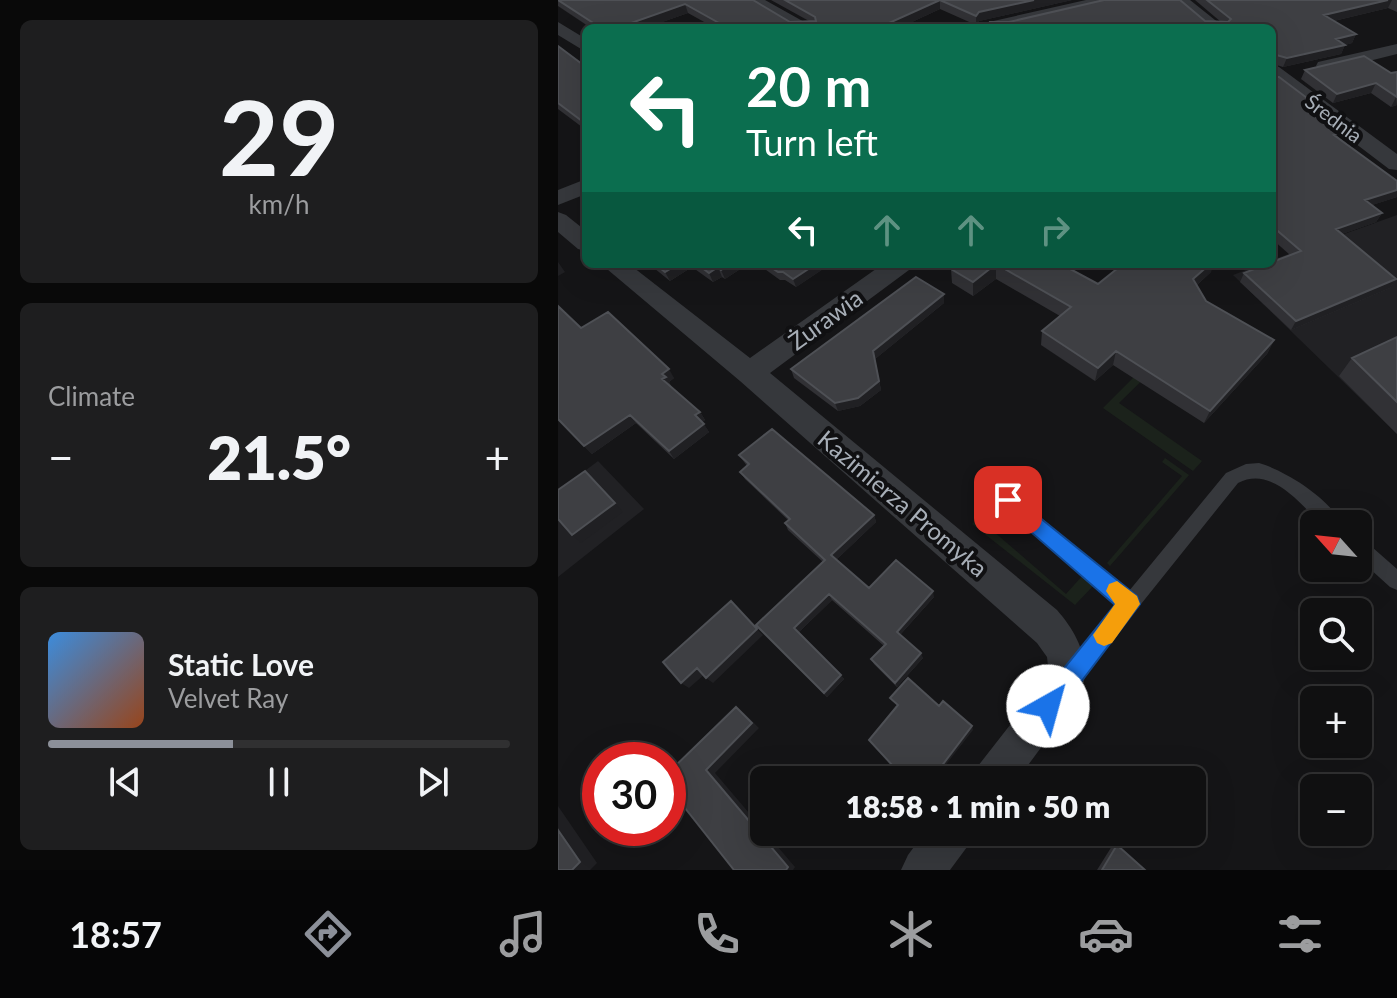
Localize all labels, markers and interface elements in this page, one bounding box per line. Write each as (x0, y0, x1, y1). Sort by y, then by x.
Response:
text: 20 m (746, 52, 871, 119)
icon: left (614, 56, 718, 160)
text: 29 (219, 73, 339, 198)
street label: Średnia (1301, 89, 1367, 147)
text: Turn left (746, 120, 878, 164)
text: km/h (249, 188, 309, 220)
icon: left (781, 208, 825, 252)
icon: ahead (865, 208, 909, 252)
icon: ahead (949, 208, 993, 252)
icon: right (1033, 208, 1077, 252)
street label: Żurawia (782, 283, 868, 355)
text: Climate (48, 380, 135, 412)
text: 21.5° (207, 421, 351, 493)
street label: Kazimierza Promyka (812, 424, 994, 582)
text: − (48, 431, 74, 483)
text: + (484, 431, 510, 483)
pin (974, 466, 1042, 534)
icon: arrive (986, 478, 1030, 522)
north arrow (1300, 510, 1372, 582)
map controls (1300, 510, 1372, 846)
button: search (1300, 598, 1372, 670)
text: Static Love (168, 646, 314, 682)
position arrow (1006, 664, 1090, 748)
text: Velvet Ray (168, 682, 288, 714)
button: + (1300, 686, 1372, 758)
speed limit sign: 30 (582, 742, 686, 846)
icon: previous (103, 760, 147, 804)
icon: pause (257, 760, 301, 804)
icon: next (411, 760, 455, 804)
button: − (1300, 774, 1372, 846)
text: 18:58 · 1 min · 50 m (846, 788, 1110, 824)
icon: directions (300, 906, 356, 962)
icon: music (495, 906, 551, 962)
icon: phone (689, 906, 745, 962)
icon: climate (883, 906, 939, 962)
icon: car (1078, 906, 1134, 962)
icon: filters (1272, 906, 1328, 962)
text: 18:57 (69, 912, 162, 956)

